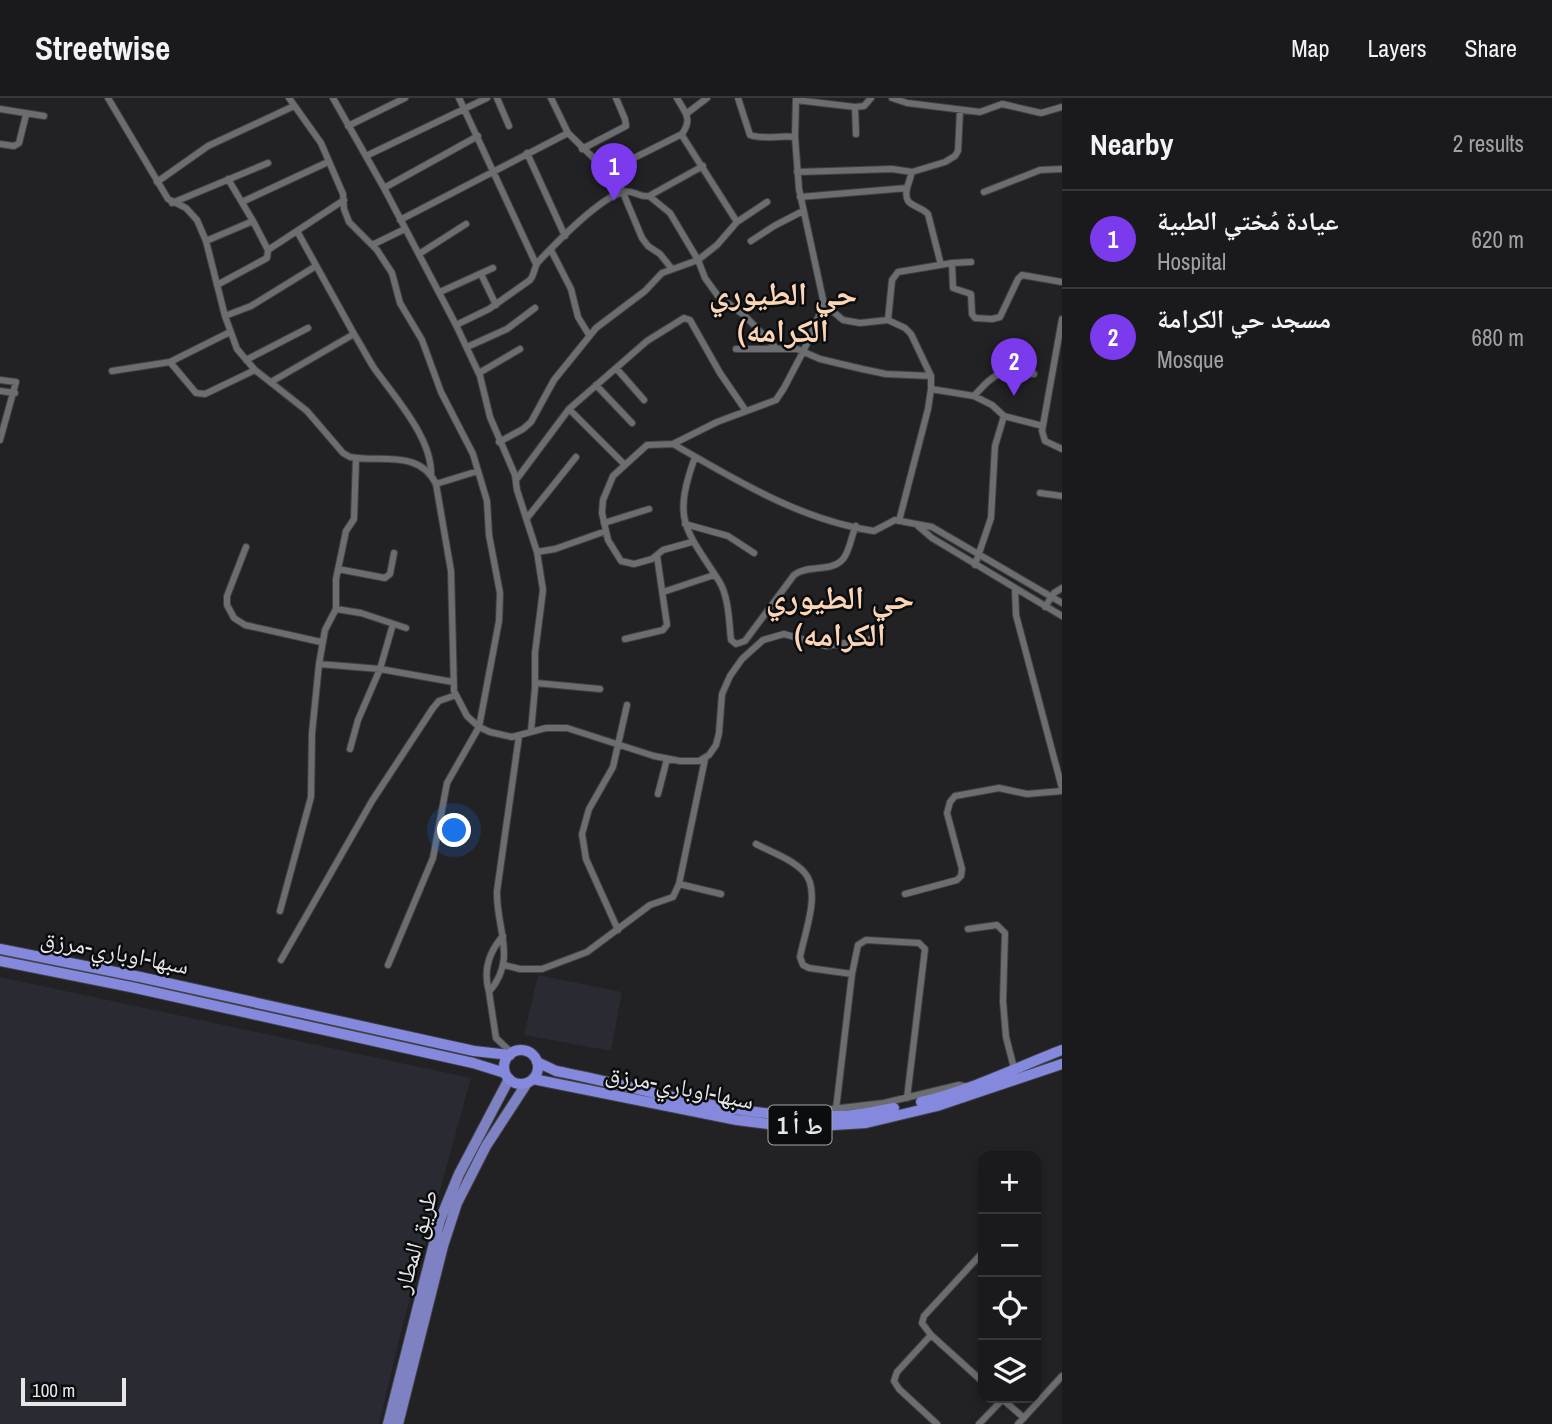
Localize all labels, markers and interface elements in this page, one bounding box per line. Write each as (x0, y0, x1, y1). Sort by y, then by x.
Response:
text: Streetwise (35, 26, 170, 70)
text: Map (1291, 32, 1329, 64)
text: Layers (1367, 32, 1426, 64)
text: Share (1464, 32, 1517, 64)
text: Nearby (1090, 124, 1173, 164)
text: 2 results (1453, 128, 1524, 159)
pin: 1 (591, 143, 637, 201)
text: عيادة مُختي الطبية (1157, 203, 1339, 238)
text: 1 (1108, 224, 1118, 255)
text: 620 m (1472, 224, 1524, 255)
text: Hospital (1157, 246, 1226, 277)
district label: حي الطيوري (الكرامه (709, 272, 857, 352)
text: مسجد حي الكرامة (1157, 301, 1331, 336)
text: 2 (1108, 322, 1118, 353)
text: 680 m (1472, 322, 1524, 353)
pin: 2 (991, 338, 1037, 396)
text: Mosque (1157, 344, 1224, 375)
district label: حي الطيوري (الكرامه (766, 576, 914, 656)
your location (437, 813, 471, 847)
street label: سبها-اوباري-مرزق (37, 921, 192, 985)
street label: سبها-اوباري-مرزق (602, 1056, 757, 1120)
road number: ط أ 1 (768, 1106, 832, 1144)
map controls (978, 1151, 1041, 1403)
button: + (978, 1151, 1041, 1214)
street label: طريق المطار (385, 1186, 445, 1297)
button: − (978, 1214, 1041, 1277)
button: locate (978, 1277, 1041, 1340)
button: layers (978, 1340, 1041, 1403)
scale bar (21, 1375, 126, 1407)
text: 100 m (32, 1377, 75, 1403)

